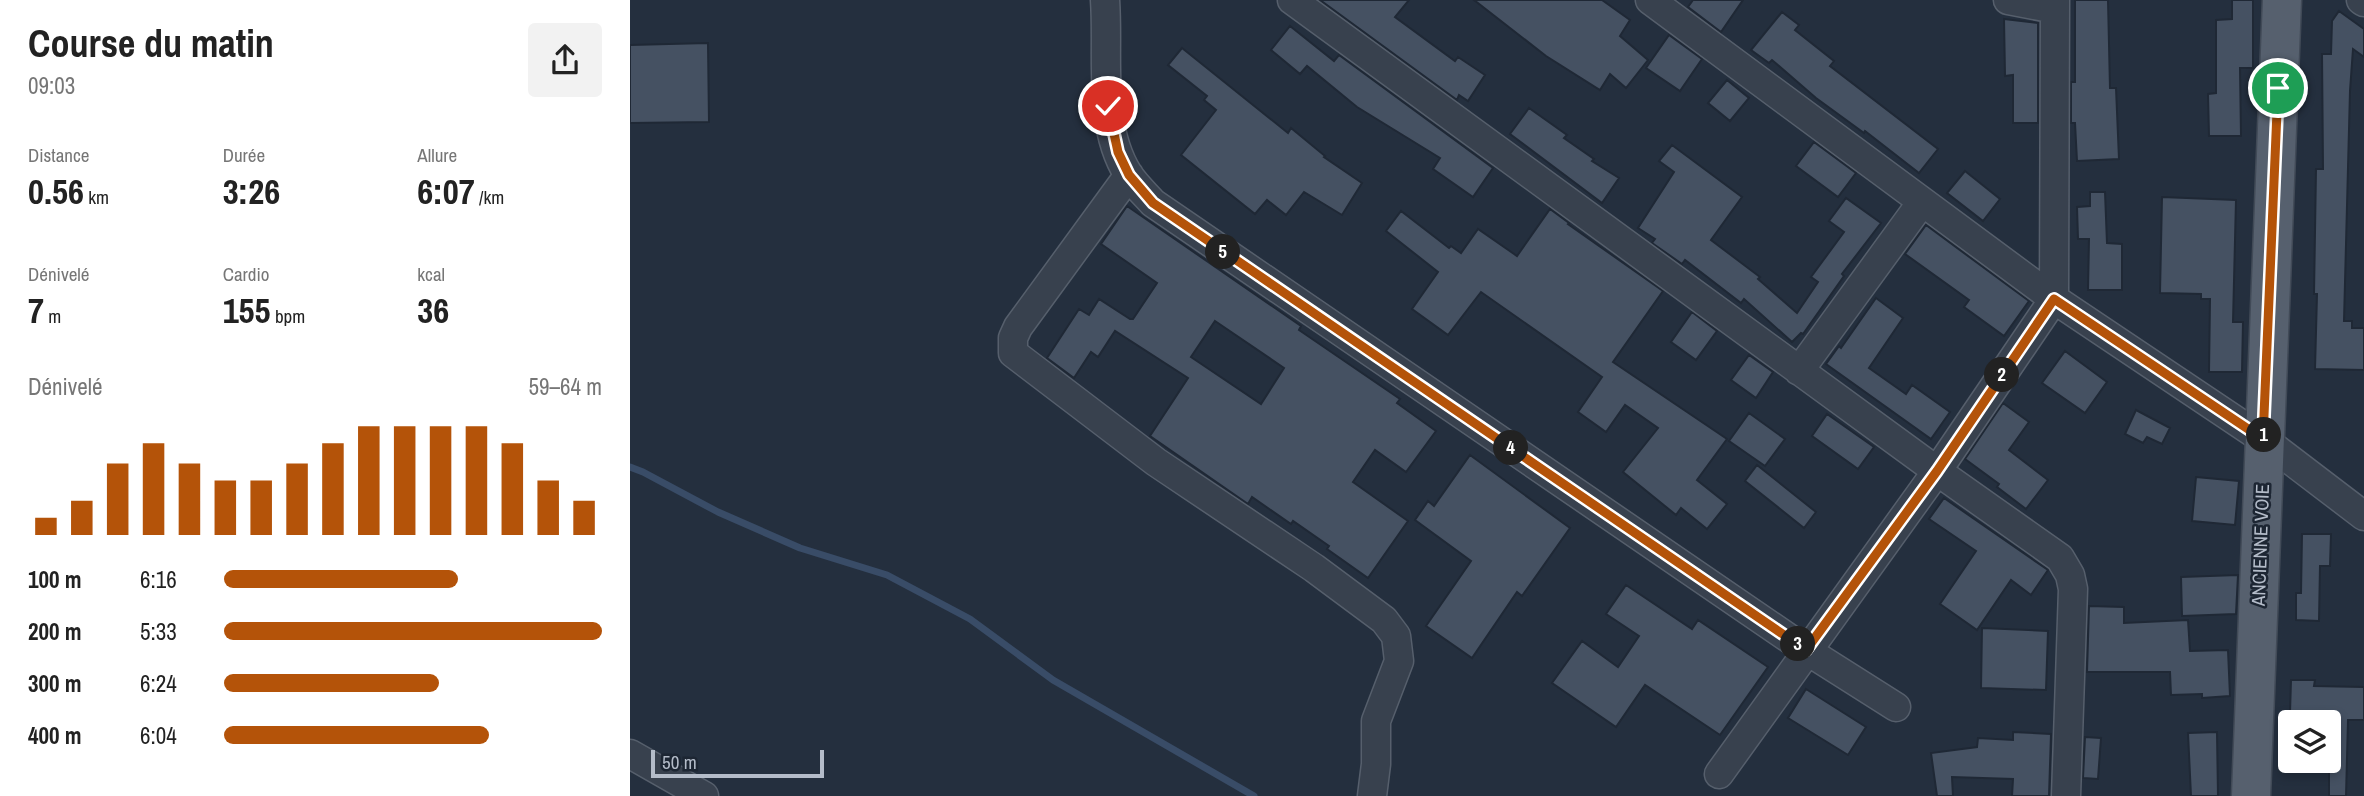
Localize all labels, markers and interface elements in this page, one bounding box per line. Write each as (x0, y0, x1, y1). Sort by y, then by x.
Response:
text: Course du matin (28, 18, 274, 69)
button: share (528, 23, 602, 97)
pin (2248, 58, 2308, 118)
icon: arrive (2259, 69, 2297, 107)
text: 09:03 (28, 70, 75, 101)
pin (1078, 76, 1138, 136)
icon: check (1089, 87, 1127, 125)
text: Distance (28, 142, 89, 168)
text: Durée (223, 142, 265, 168)
text: Allure (417, 142, 457, 168)
text: 0.56 (28, 168, 84, 215)
text: 3:26 (223, 168, 280, 215)
text: 6:07 (417, 168, 475, 215)
text: km (84, 184, 109, 210)
text: /km (475, 184, 504, 210)
pin: 5 (1206, 234, 1240, 270)
text: 5 (1218, 238, 1227, 264)
text: Dénivelé (28, 261, 89, 287)
text: Cardio (223, 261, 269, 287)
text: kcal (417, 261, 445, 287)
text: 7 (28, 287, 44, 334)
text: 155 (223, 287, 271, 334)
text: 36 (417, 287, 449, 334)
text: m (44, 303, 61, 329)
text: bpm (271, 303, 305, 329)
pin: 2 (1984, 358, 2020, 392)
text: 2 (1997, 361, 2006, 387)
text: Dénivelé (28, 371, 102, 402)
text: 59–64 m (529, 371, 602, 402)
pin: 1 (2246, 418, 2282, 452)
text: 1 (2259, 421, 2268, 447)
pin: 4 (1494, 430, 1528, 466)
text: 4 (1506, 434, 1515, 460)
street label: ANCIENNE VOIE (2245, 484, 2275, 607)
text: 100 m (28, 564, 81, 595)
text: 6:16 (140, 564, 177, 595)
text: 200 m (28, 616, 81, 647)
text: 5:33 (140, 616, 177, 647)
pin: 3 (1780, 626, 1816, 662)
text: 3 (1793, 630, 1802, 656)
text: 300 m (28, 668, 81, 699)
text: 6:24 (140, 668, 177, 699)
map controls (2278, 710, 2341, 773)
button: layers (2278, 710, 2341, 773)
text: 400 m (28, 720, 81, 751)
text: 6:04 (140, 720, 177, 751)
scale bar (651, 747, 824, 779)
text: 50 m (662, 749, 697, 775)

